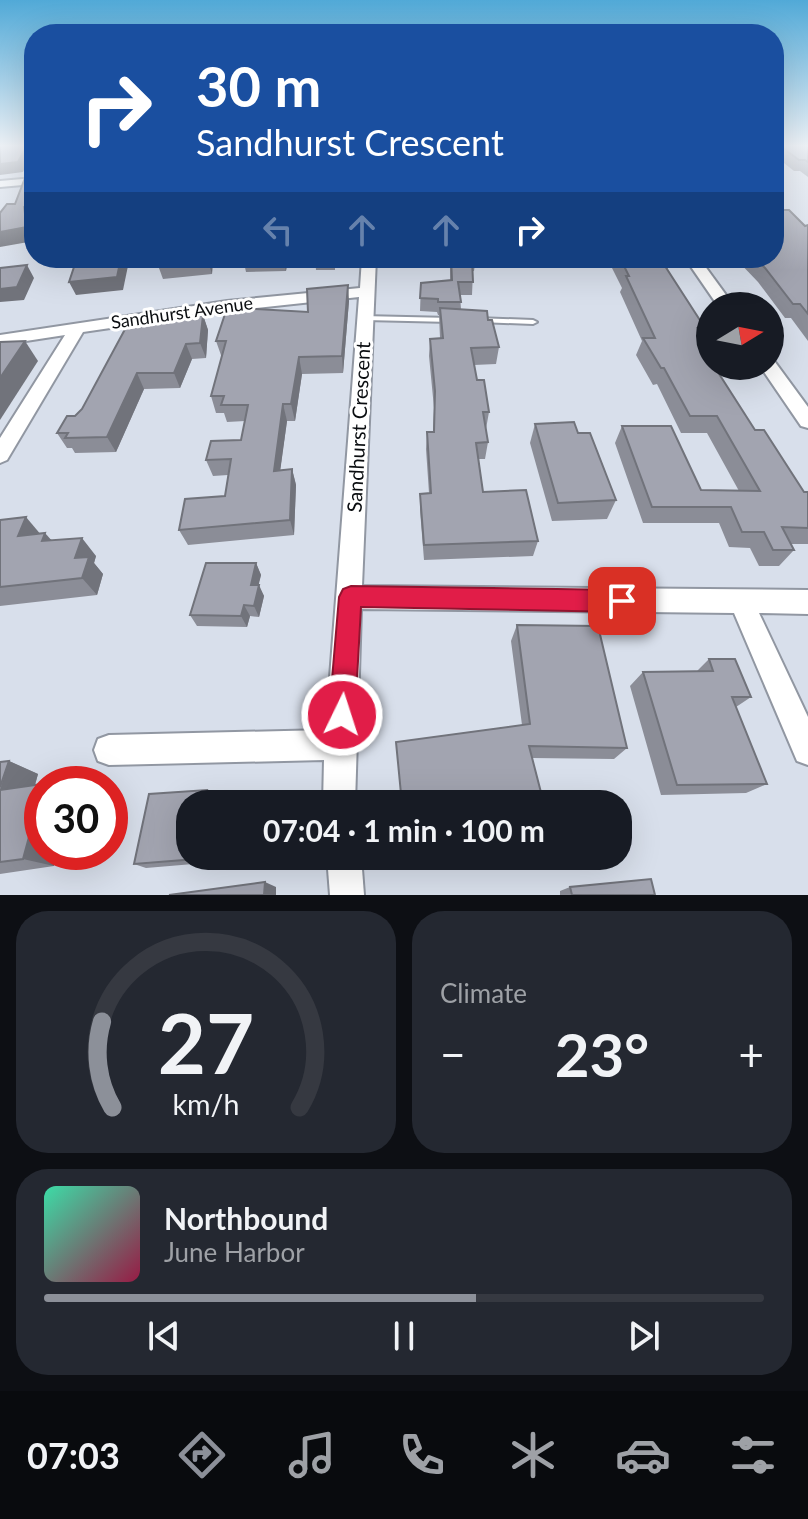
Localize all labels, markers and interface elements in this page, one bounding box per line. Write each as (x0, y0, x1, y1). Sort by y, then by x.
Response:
text: 30 m (196, 52, 321, 119)
icon: right (64, 56, 168, 160)
text: Sandhurst Crescent (196, 120, 504, 164)
icon: left (256, 208, 300, 252)
icon: ahead (340, 208, 384, 252)
icon: ahead (424, 208, 468, 252)
icon: right (508, 208, 552, 252)
street label: Sandhurst Avenue (109, 291, 254, 333)
north arrow (696, 292, 784, 380)
map controls (696, 292, 784, 380)
street label: Sandhurst Crescent (342, 341, 374, 513)
pin (588, 567, 656, 635)
icon: arrive (600, 579, 644, 623)
position arrow (300, 673, 384, 757)
speed limit sign: 30 (24, 766, 128, 870)
text: 07:04 · 1 min · 100 m (263, 812, 545, 848)
text: Climate (440, 977, 527, 1009)
text: 27 (158, 992, 254, 1092)
text: 23° (555, 1018, 649, 1090)
text: − (440, 1028, 466, 1080)
text: + (738, 1028, 764, 1080)
text: km/h (173, 1087, 239, 1121)
text: Northbound (164, 1200, 328, 1236)
text: June Harbor (164, 1236, 305, 1268)
icon: previous (142, 1314, 186, 1358)
icon: pause (382, 1314, 426, 1358)
icon: next (622, 1314, 666, 1358)
icon: directions (174, 1427, 230, 1483)
icon: music (284, 1427, 340, 1483)
icon: phone (394, 1427, 450, 1483)
icon: climate (505, 1427, 561, 1483)
icon: car (615, 1427, 671, 1483)
icon: filters (725, 1427, 781, 1483)
text: 07:03 (27, 1433, 120, 1477)

